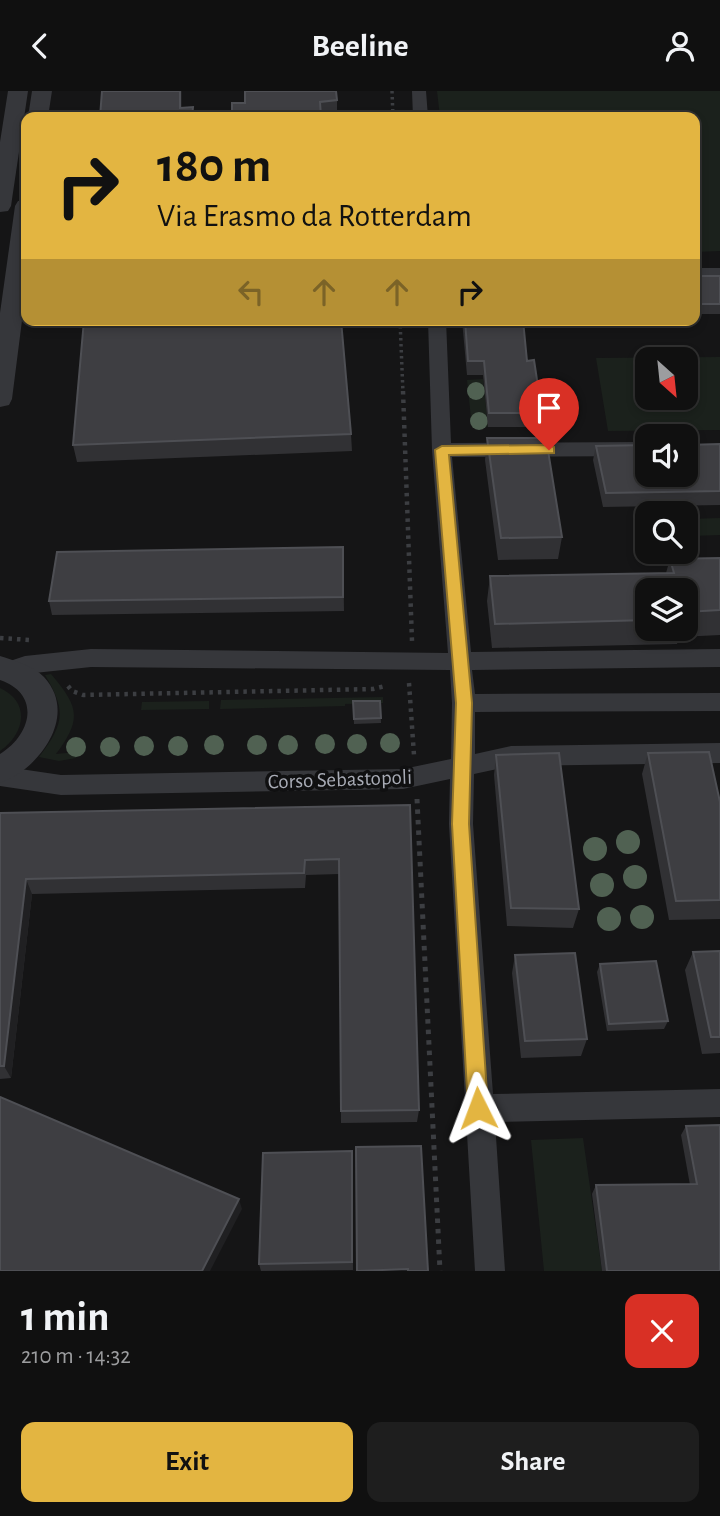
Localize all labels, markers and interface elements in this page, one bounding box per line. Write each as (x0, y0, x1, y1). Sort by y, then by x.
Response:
icon: back (21, 27, 59, 65)
icon: person (661, 27, 699, 65)
text: Beeline (311, 30, 409, 62)
icon: right (42, 140, 133, 231)
text: 180 m (157, 142, 271, 191)
text: Via Erasmo da Rotterdam (157, 200, 472, 232)
icon: left (232, 273, 270, 311)
icon: ahead (305, 273, 343, 311)
icon: ahead (378, 273, 416, 311)
icon: right (451, 273, 489, 311)
north arrow (635, 347, 698, 409)
map controls (635, 347, 698, 641)
pin (519, 378, 579, 450)
icon: arrive (530, 389, 568, 427)
button: sound (635, 424, 698, 487)
button: search (635, 501, 698, 564)
button: layers (635, 578, 698, 641)
street label: Corso Sebastopoli (268, 766, 413, 793)
position arrow (441, 1071, 515, 1145)
button: close (625, 1294, 699, 1368)
text: 1 min (21, 1296, 110, 1338)
text: 210 m · 14:32 (21, 1345, 131, 1368)
button: Exit (21, 1422, 353, 1502)
button: Share (367, 1422, 699, 1502)

